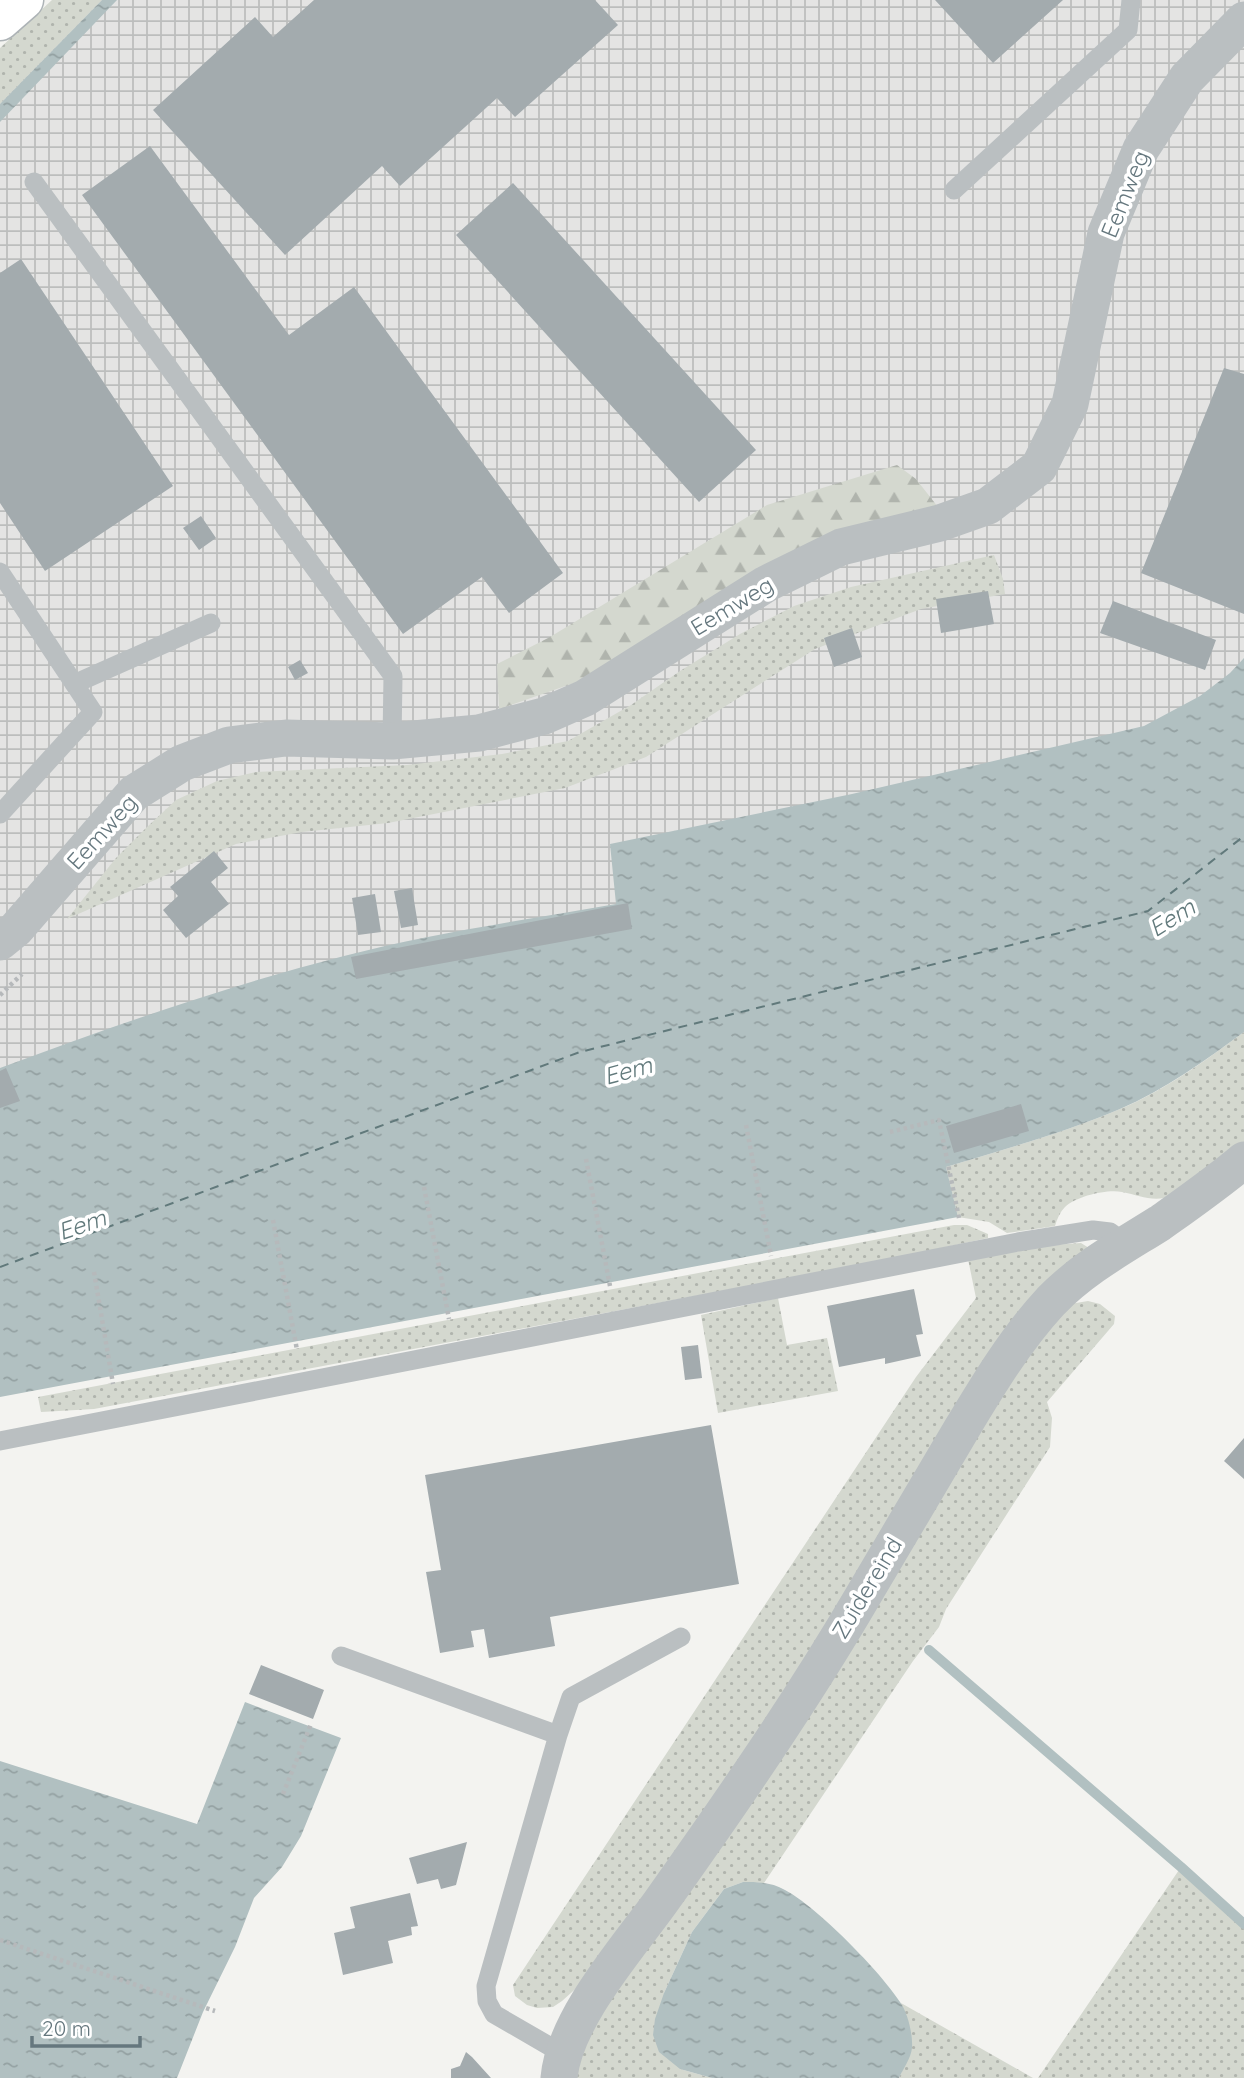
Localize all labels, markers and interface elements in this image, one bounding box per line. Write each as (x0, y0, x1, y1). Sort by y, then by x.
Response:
street label: Eemweg (1094, 146, 1155, 242)
street label: Eemweg (685, 570, 778, 642)
street label: Eemweg (60, 788, 143, 875)
water label: Eem (1143, 891, 1201, 943)
water label: Eem (600, 1049, 656, 1091)
water label: Eem (54, 1202, 111, 1246)
street label: Zuidereind (825, 1532, 908, 1644)
scale bar (32, 2004, 140, 2048)
text: 20 m (42, 2015, 91, 2041)

